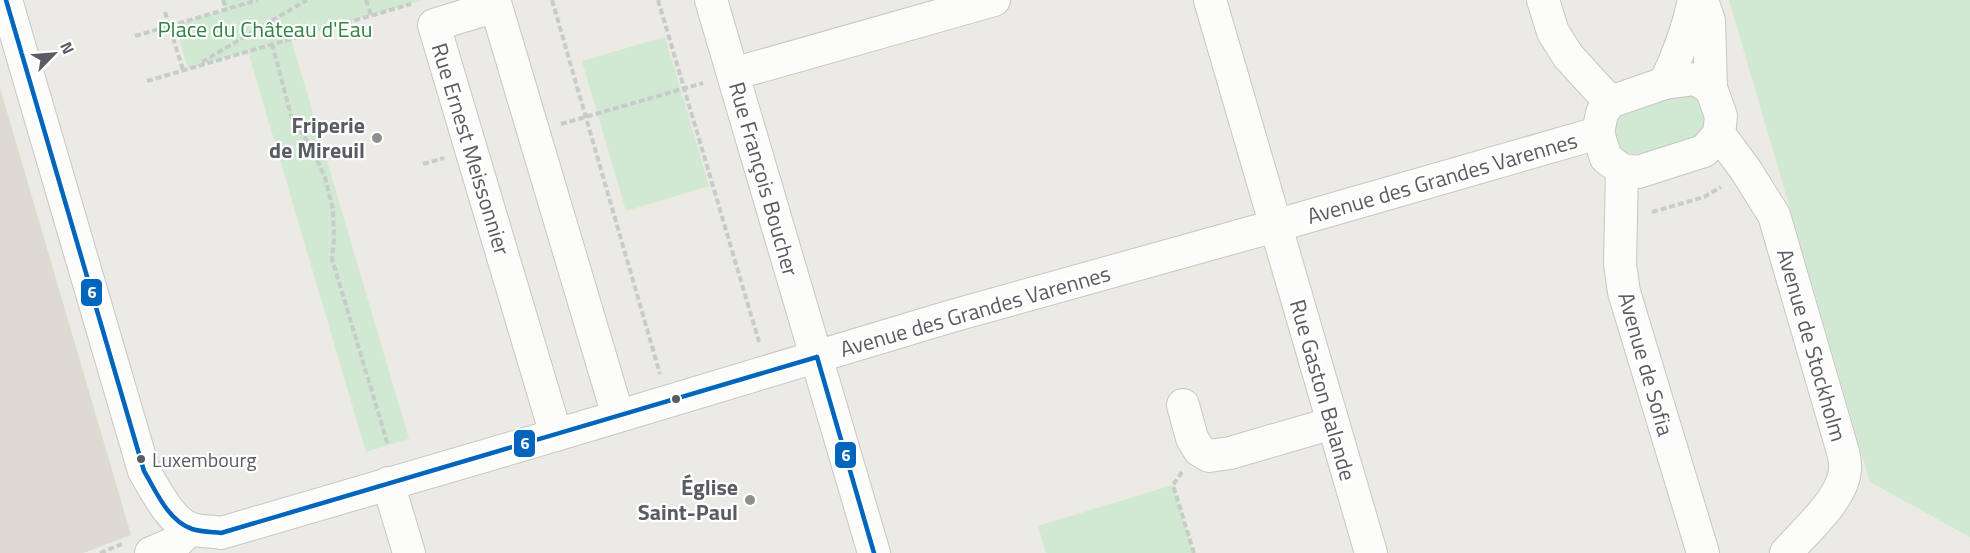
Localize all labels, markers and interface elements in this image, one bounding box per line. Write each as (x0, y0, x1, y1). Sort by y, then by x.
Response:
park label: Place du Château d'Eau (158, 12, 373, 46)
north arrow (24, 24, 84, 84)
text: N (54, 38, 81, 58)
street label: Rue Ernest Meissonnier (423, 39, 520, 260)
street label: Rue François Boucher (720, 78, 808, 280)
place label: Friperie de Mireuil (269, 108, 365, 167)
street label: Avenue des Grandes Varennes (1303, 123, 1581, 233)
marker: Friperie de Mireuil (370, 131, 384, 145)
street label: Avenue de Stockholm (1768, 245, 1856, 445)
street label: Avenue des Grandes Varennes (836, 256, 1114, 366)
line badge: 6 (80, 278, 103, 307)
text: 6 (88, 280, 97, 304)
street label: Avenue de Sofia (1609, 288, 1683, 440)
street label: Rue Gaston Balande (1281, 295, 1365, 485)
unlabelled marker (670, 393, 682, 405)
line badge: 6 (513, 429, 536, 458)
text: 6 (521, 431, 530, 455)
line badge: 6 (834, 441, 857, 469)
text: 6 (842, 443, 851, 467)
place label: Luxembourg (152, 444, 256, 475)
marker: Luxembourg (135, 453, 147, 465)
place label: Église Saint-Paul (638, 470, 738, 529)
marker: Église Saint-Paul (743, 493, 757, 507)

